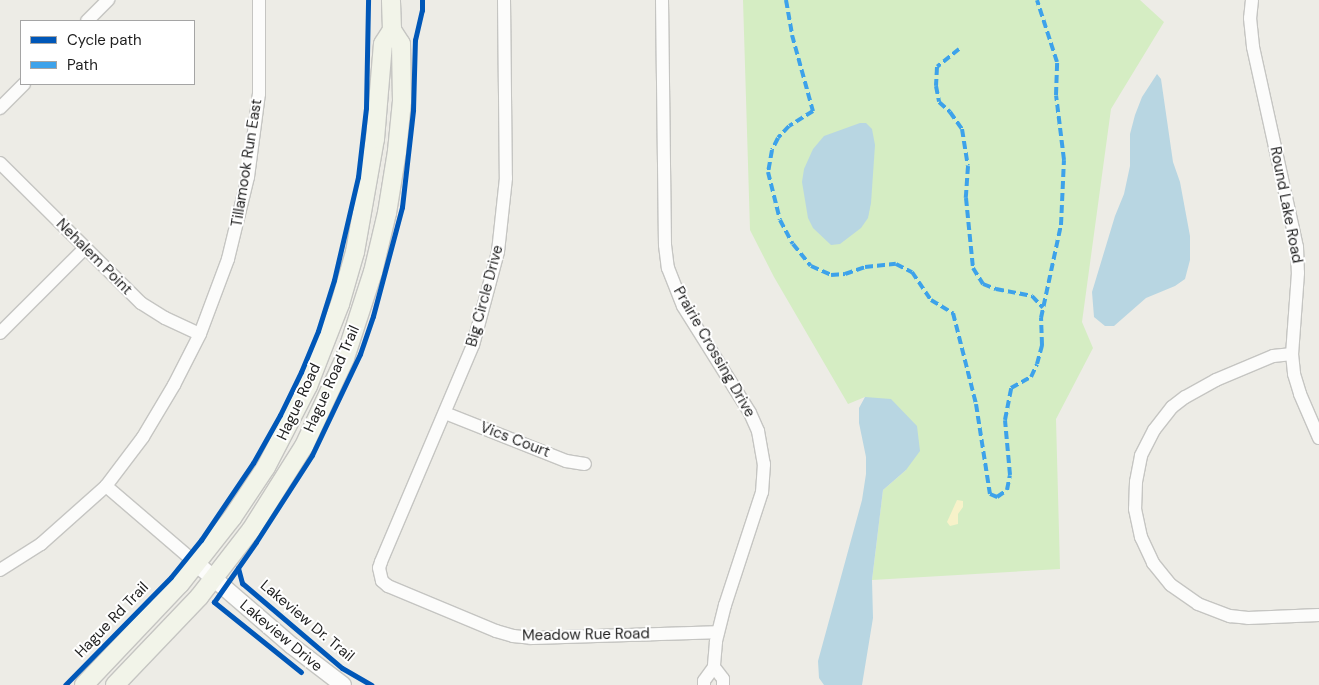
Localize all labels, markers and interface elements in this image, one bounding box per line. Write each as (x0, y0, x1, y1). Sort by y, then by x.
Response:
legend (20, 20, 195, 85)
text: Cycle path (67, 30, 142, 50)
text: Path (67, 55, 98, 75)
street label: Tillamook Run East (228, 98, 266, 228)
street label: Round Lake Road (1266, 145, 1306, 265)
street label: Nehalem Point (52, 215, 136, 299)
street label: Big Circle Drive (463, 243, 507, 349)
street label: Prairie Crossing Drive (669, 284, 759, 420)
street label: Hague Road Trail (300, 323, 364, 435)
street label: Hague Road (273, 361, 325, 443)
street label: Vics Court (478, 418, 552, 462)
street label: Lakeview Dr. Trail (256, 577, 358, 665)
street label: Hague Rd Trail (72, 579, 152, 661)
street label: Lakeview Drive (236, 596, 326, 676)
street label: Meadow Rue Road (522, 625, 650, 645)

